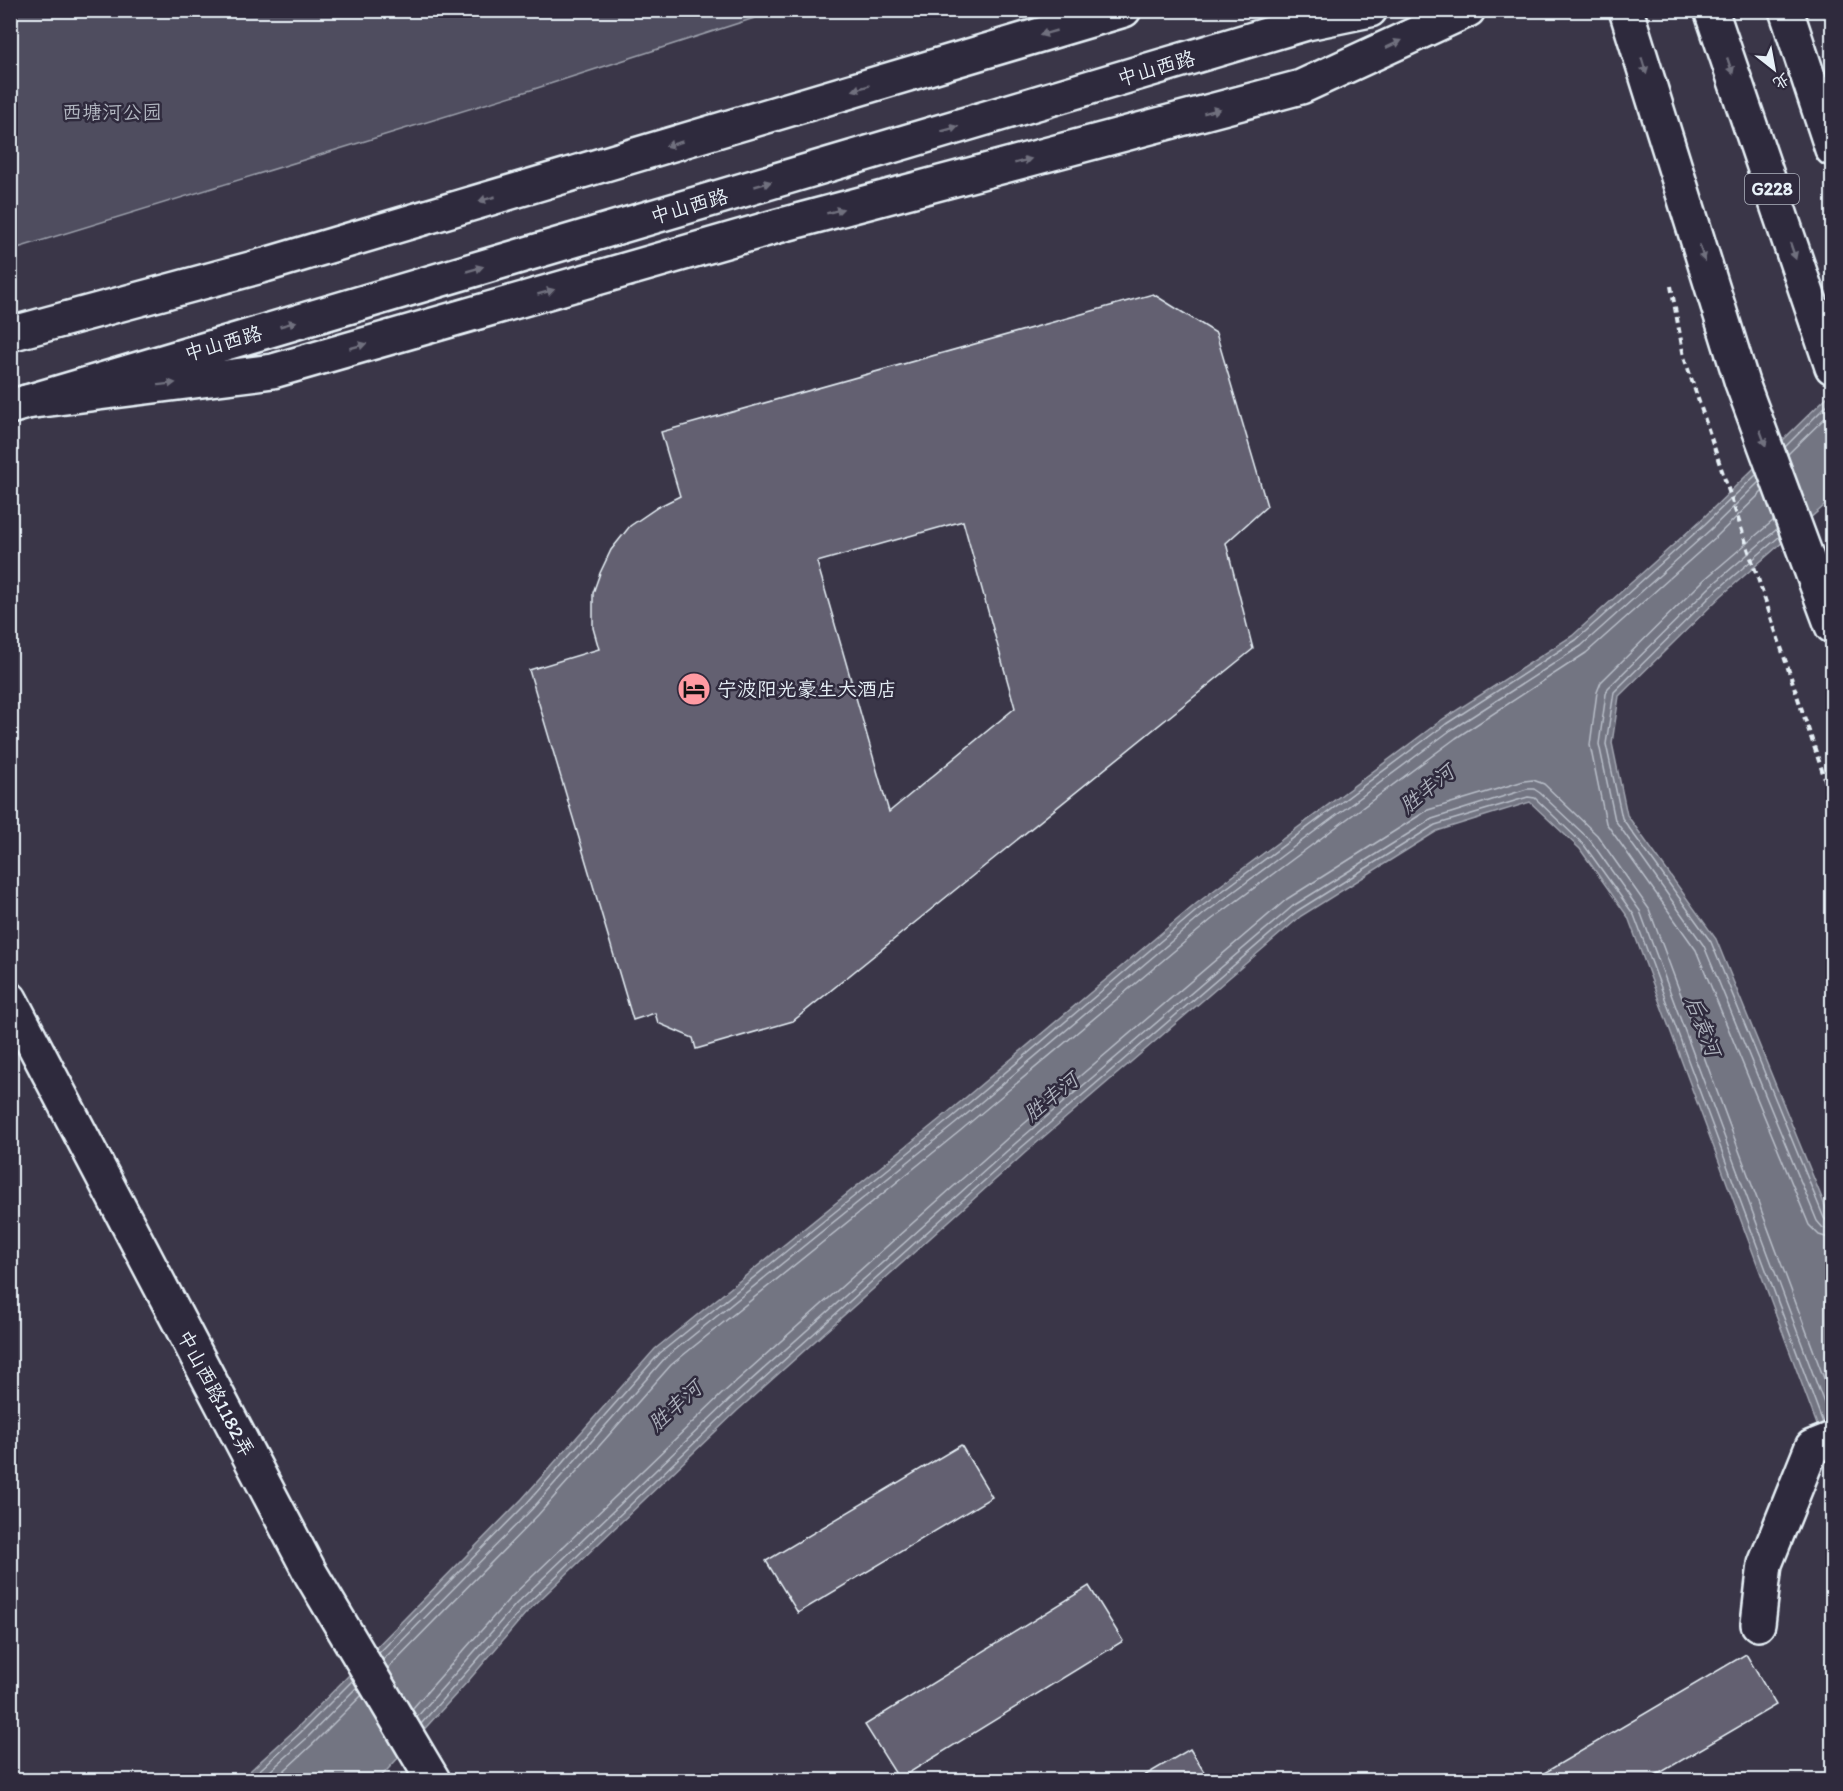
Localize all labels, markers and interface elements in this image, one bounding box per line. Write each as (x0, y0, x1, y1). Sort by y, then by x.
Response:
one-way arrow (1039, 29, 1057, 38)
north arrow (1744, 39, 1804, 99)
one-way arrow (1386, 40, 1403, 49)
street label: 中山西路 (1114, 45, 1199, 91)
one-way arrow (1640, 57, 1649, 75)
one-way arrow (1726, 57, 1736, 75)
text: 北 (1770, 69, 1793, 94)
one-way arrow (852, 84, 870, 93)
park label: 西塘河公园 (62, 100, 162, 124)
one-way arrow (1203, 106, 1221, 115)
one-way arrow (941, 124, 959, 133)
one-way arrow (665, 140, 683, 149)
one-way arrow (1014, 155, 1033, 165)
road number: G228 (1745, 174, 1799, 204)
one-way arrow (754, 179, 772, 188)
street label: 中山西路 (647, 183, 732, 229)
one-way arrow (478, 195, 496, 204)
one-way arrow (826, 205, 844, 215)
one-way arrow (1789, 242, 1798, 260)
one-way arrow (1698, 244, 1707, 262)
one-way arrow (466, 264, 484, 273)
one-way arrow (536, 287, 555, 297)
one-way arrow (279, 319, 297, 328)
street label: 中山西路 (181, 320, 266, 366)
one-way arrow (349, 341, 367, 350)
one-way arrow (158, 379, 177, 389)
one-way arrow (1758, 429, 1768, 447)
hotel icon: 宁波阳光豪生大酒店 (676, 671, 712, 707)
place label: 宁波阳光豪生大酒店 (717, 677, 897, 701)
water label: 胜丰河 (1394, 757, 1461, 818)
water label: 后袁河 (1681, 992, 1728, 1063)
water label: 胜丰河 (1018, 1065, 1085, 1126)
street label: 中山西路1182弄 (173, 1326, 259, 1460)
water label: 胜丰河 (643, 1373, 709, 1436)

